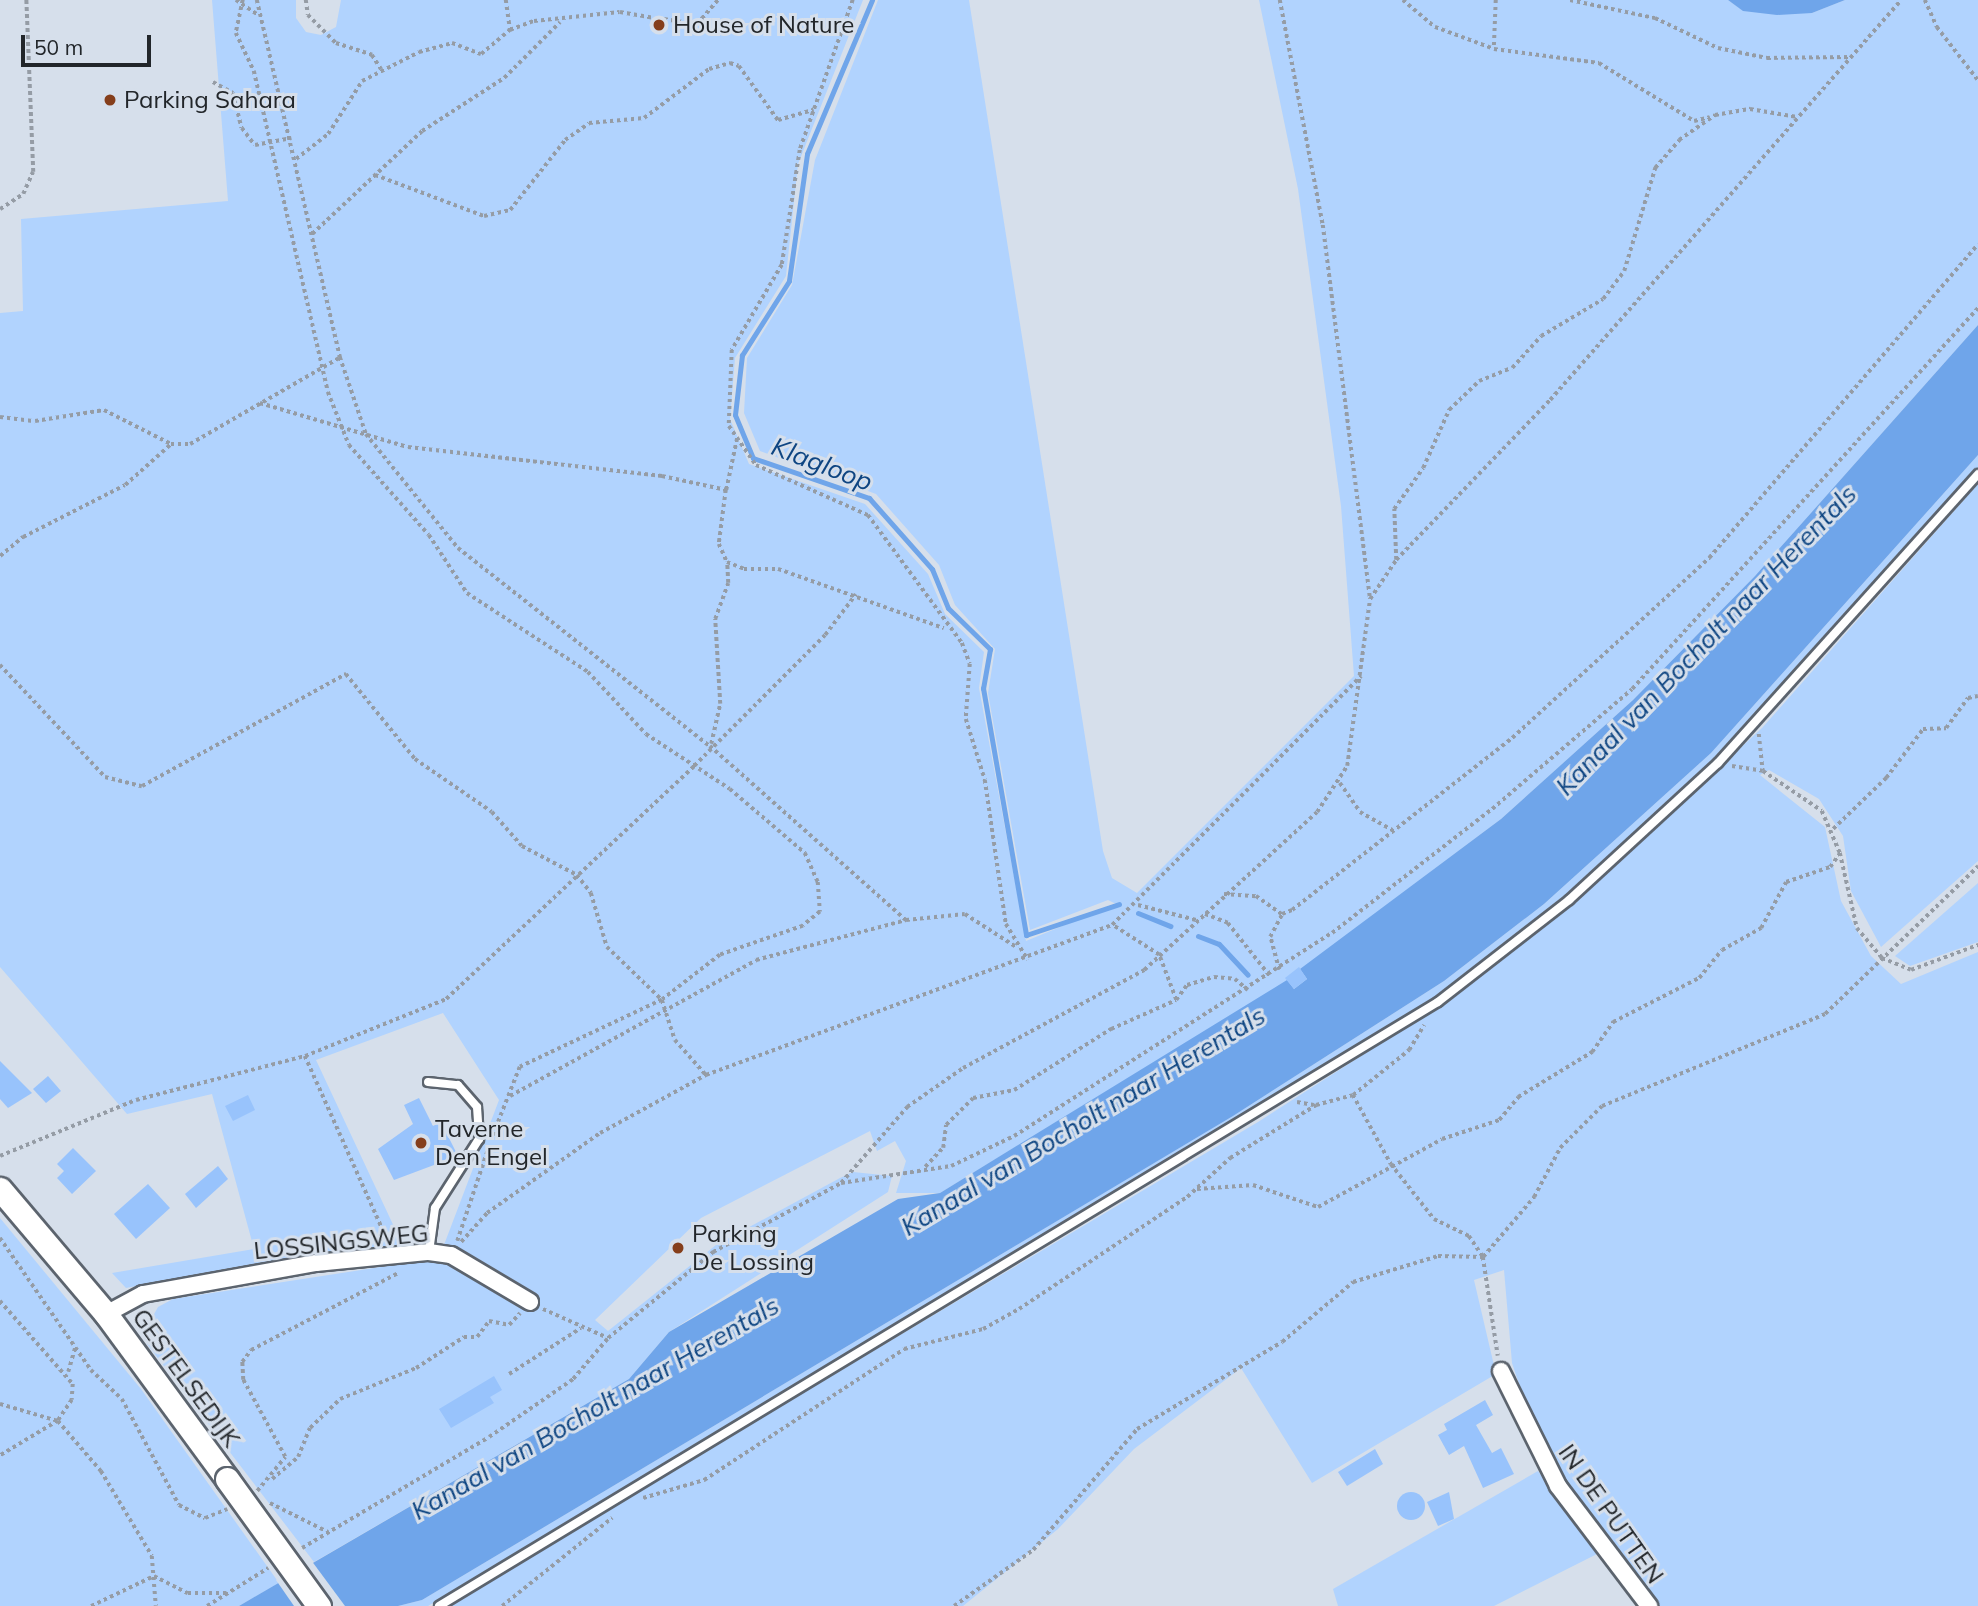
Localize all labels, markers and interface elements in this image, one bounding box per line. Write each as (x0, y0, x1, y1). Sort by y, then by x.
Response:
place label: House of Nature (673, 11, 854, 39)
marker: House of Nature (651, 17, 667, 33)
scale bar (24, 21, 154, 65)
text: 50 m (34, 34, 83, 60)
place label: Parking Sahara (124, 86, 296, 114)
marker: Parking Sahara (102, 92, 118, 108)
water label: Klagloop (767, 431, 877, 497)
water label: Kanaal van Bocholt naar Herentals (1549, 478, 1863, 802)
water label: Kanaal van Bocholt naar Herentals (895, 1000, 1271, 1242)
place label: Taverne Den Engel (435, 1115, 548, 1171)
marker: Taverne Den Engel (413, 1135, 429, 1151)
street label: LOSSINGSWEG (252, 1219, 430, 1265)
place label: Parking De Lossing (692, 1220, 814, 1276)
marker: Parking De Lossing (670, 1240, 686, 1256)
water label: Kanaal van Bocholt naar Herentals (406, 1290, 784, 1526)
street label: GESTELSEDIJK (126, 1303, 246, 1453)
street label: IN DE PUTTEN (1552, 1439, 1670, 1589)

